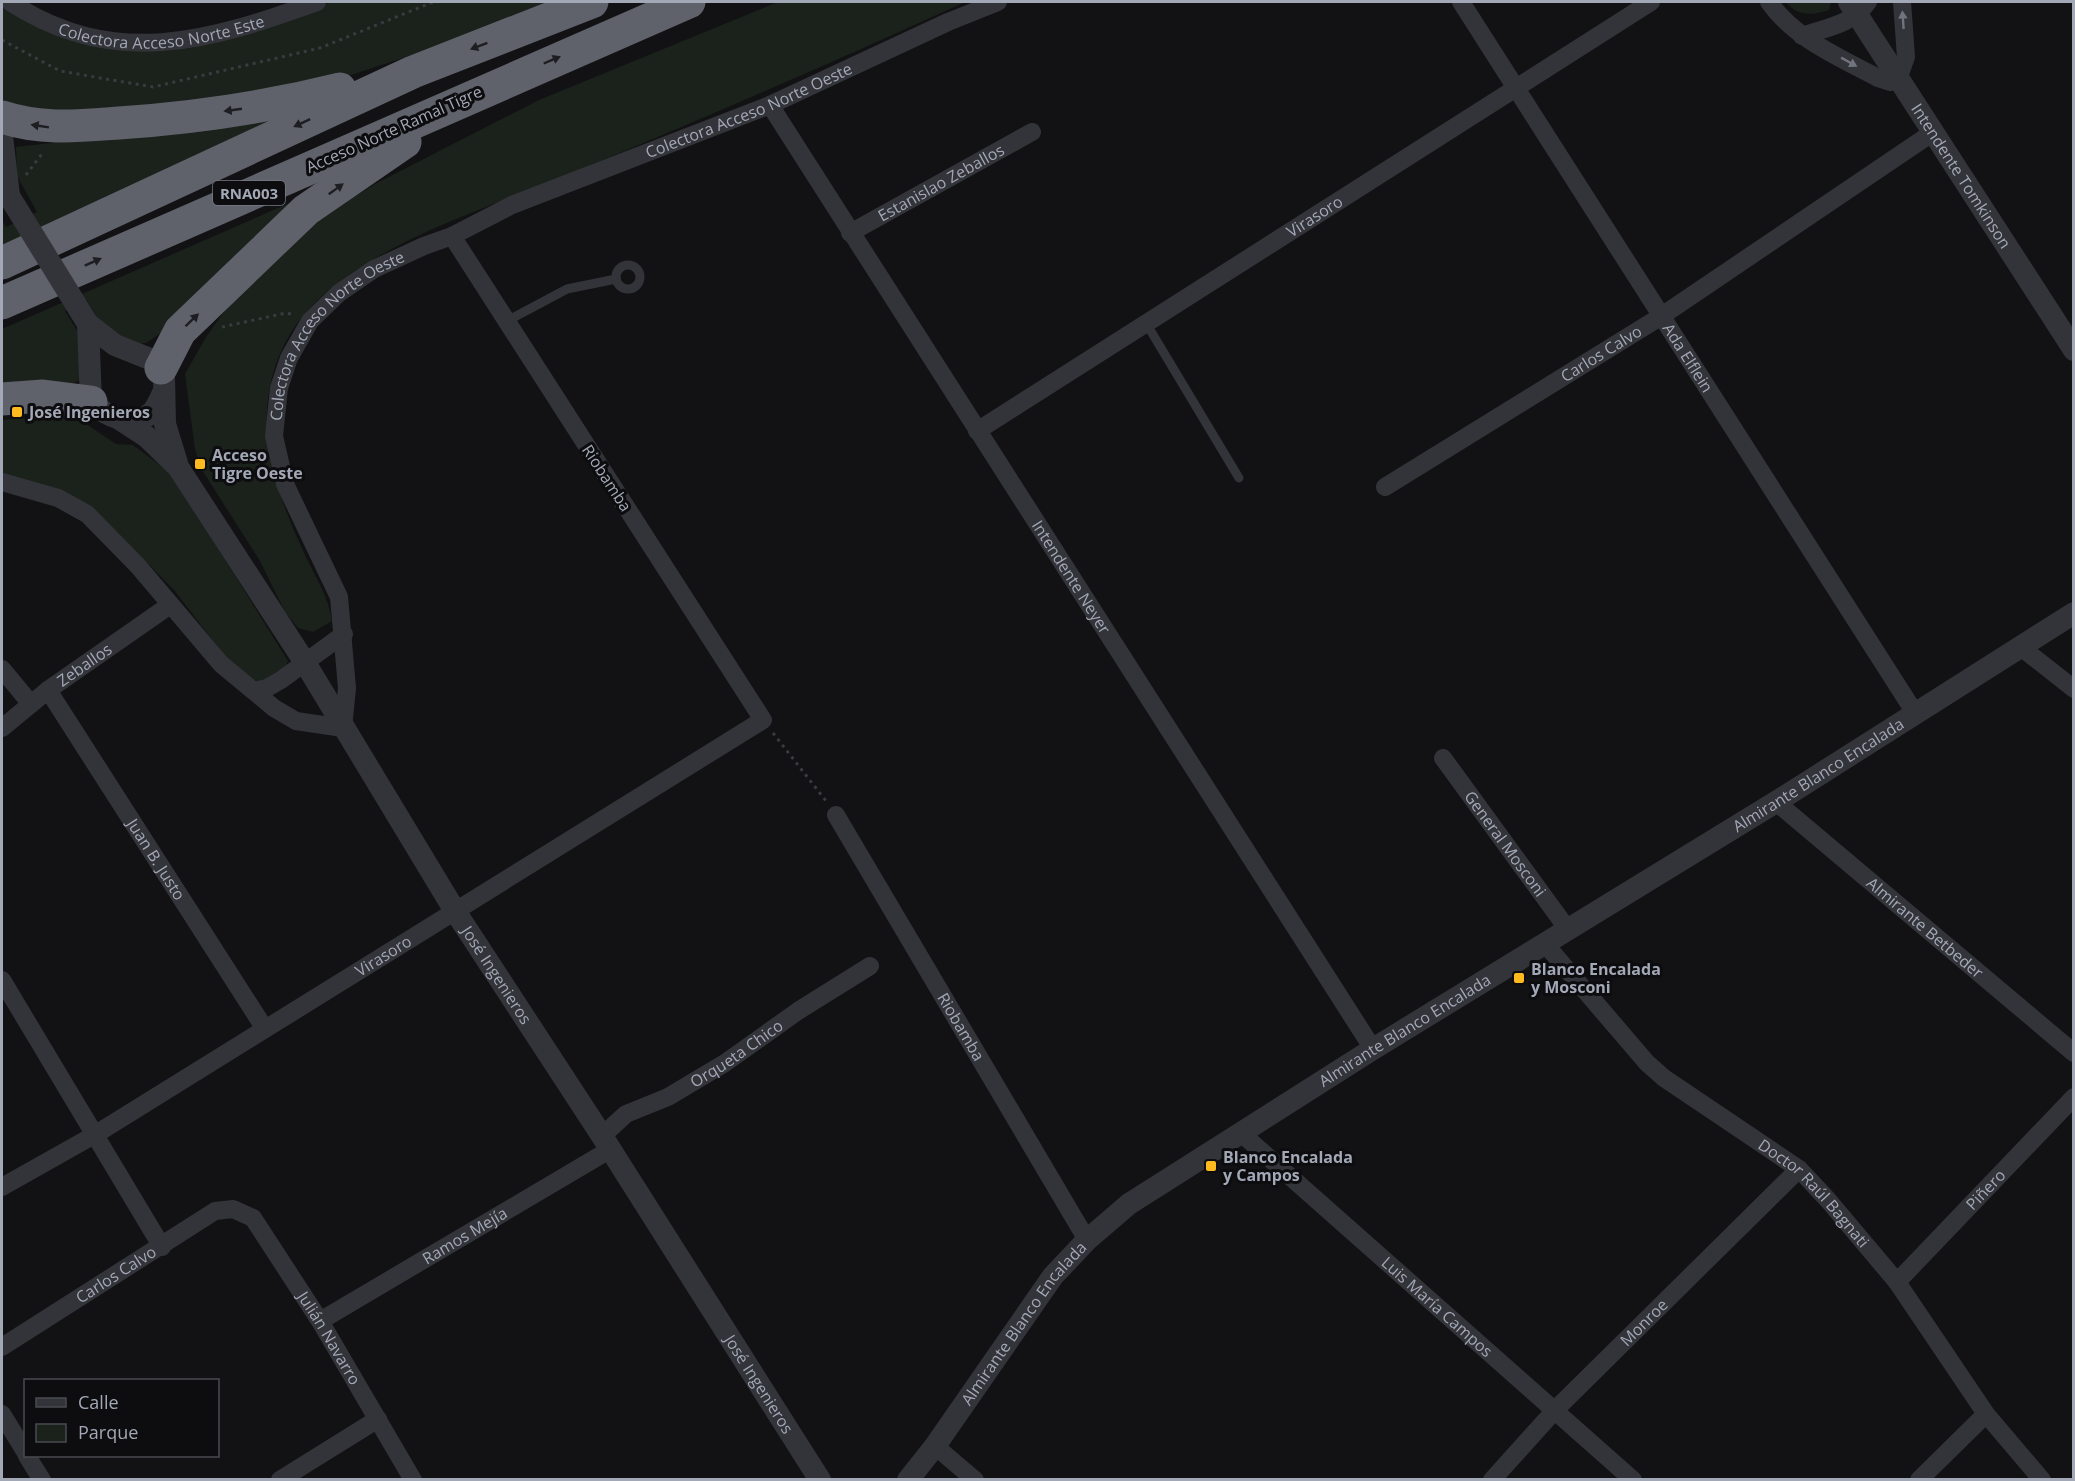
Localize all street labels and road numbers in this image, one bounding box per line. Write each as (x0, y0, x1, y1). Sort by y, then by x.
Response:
street label: Colectora Acceso Norte Este (55, 10, 267, 54)
street label: Colectora Acceso Norte Oeste (642, 57, 856, 163)
street label: Acceso Norte Ramal Tigre (302, 80, 486, 178)
street label: Intendente Tomkinson (1906, 99, 2016, 253)
street label: Estanislao Zeballos (874, 139, 1008, 226)
road number: RNA003 (213, 181, 285, 205)
street label: Virasoro (1282, 190, 1347, 242)
street label: Colectora Acceso Norte Oeste (265, 246, 408, 422)
street label: Ada Elflein (1658, 319, 1718, 397)
street label: Carlos Calvo (1556, 320, 1646, 387)
street label: Riobamba (577, 440, 637, 516)
street label: Intendente Neyer (1027, 516, 1116, 638)
street label: Zeballos (53, 638, 116, 691)
street label: Almirante Blanco Encalada (1728, 713, 1908, 837)
street label: General Mosconi (1459, 786, 1551, 901)
street label: Juan B. Justo (121, 813, 191, 904)
street label: Almirante Betbeder (1862, 872, 1989, 983)
street label: José Ingenieros (456, 920, 537, 1028)
street label: Virasoro (351, 930, 416, 982)
street label: Almirante Blanco Encalada (1314, 969, 1495, 1092)
street label: Riobamba (932, 989, 990, 1065)
street label: Orqueta Chico (686, 1014, 787, 1092)
street label: Doctor Raúl Bagnati (1754, 1134, 1874, 1252)
street label: Piñero (1961, 1164, 2010, 1215)
street label: Ramos Mejía (418, 1202, 511, 1269)
street label: Almirante Blanco Encalada (956, 1237, 1091, 1409)
street label: Carlos Calvo (71, 1240, 160, 1308)
street label: Luis María Campos (1377, 1251, 1498, 1362)
street label: Julián Navarro (291, 1285, 366, 1389)
street label: Monroe (1615, 1294, 1673, 1351)
street label: José Ingenieros (719, 1329, 799, 1438)

